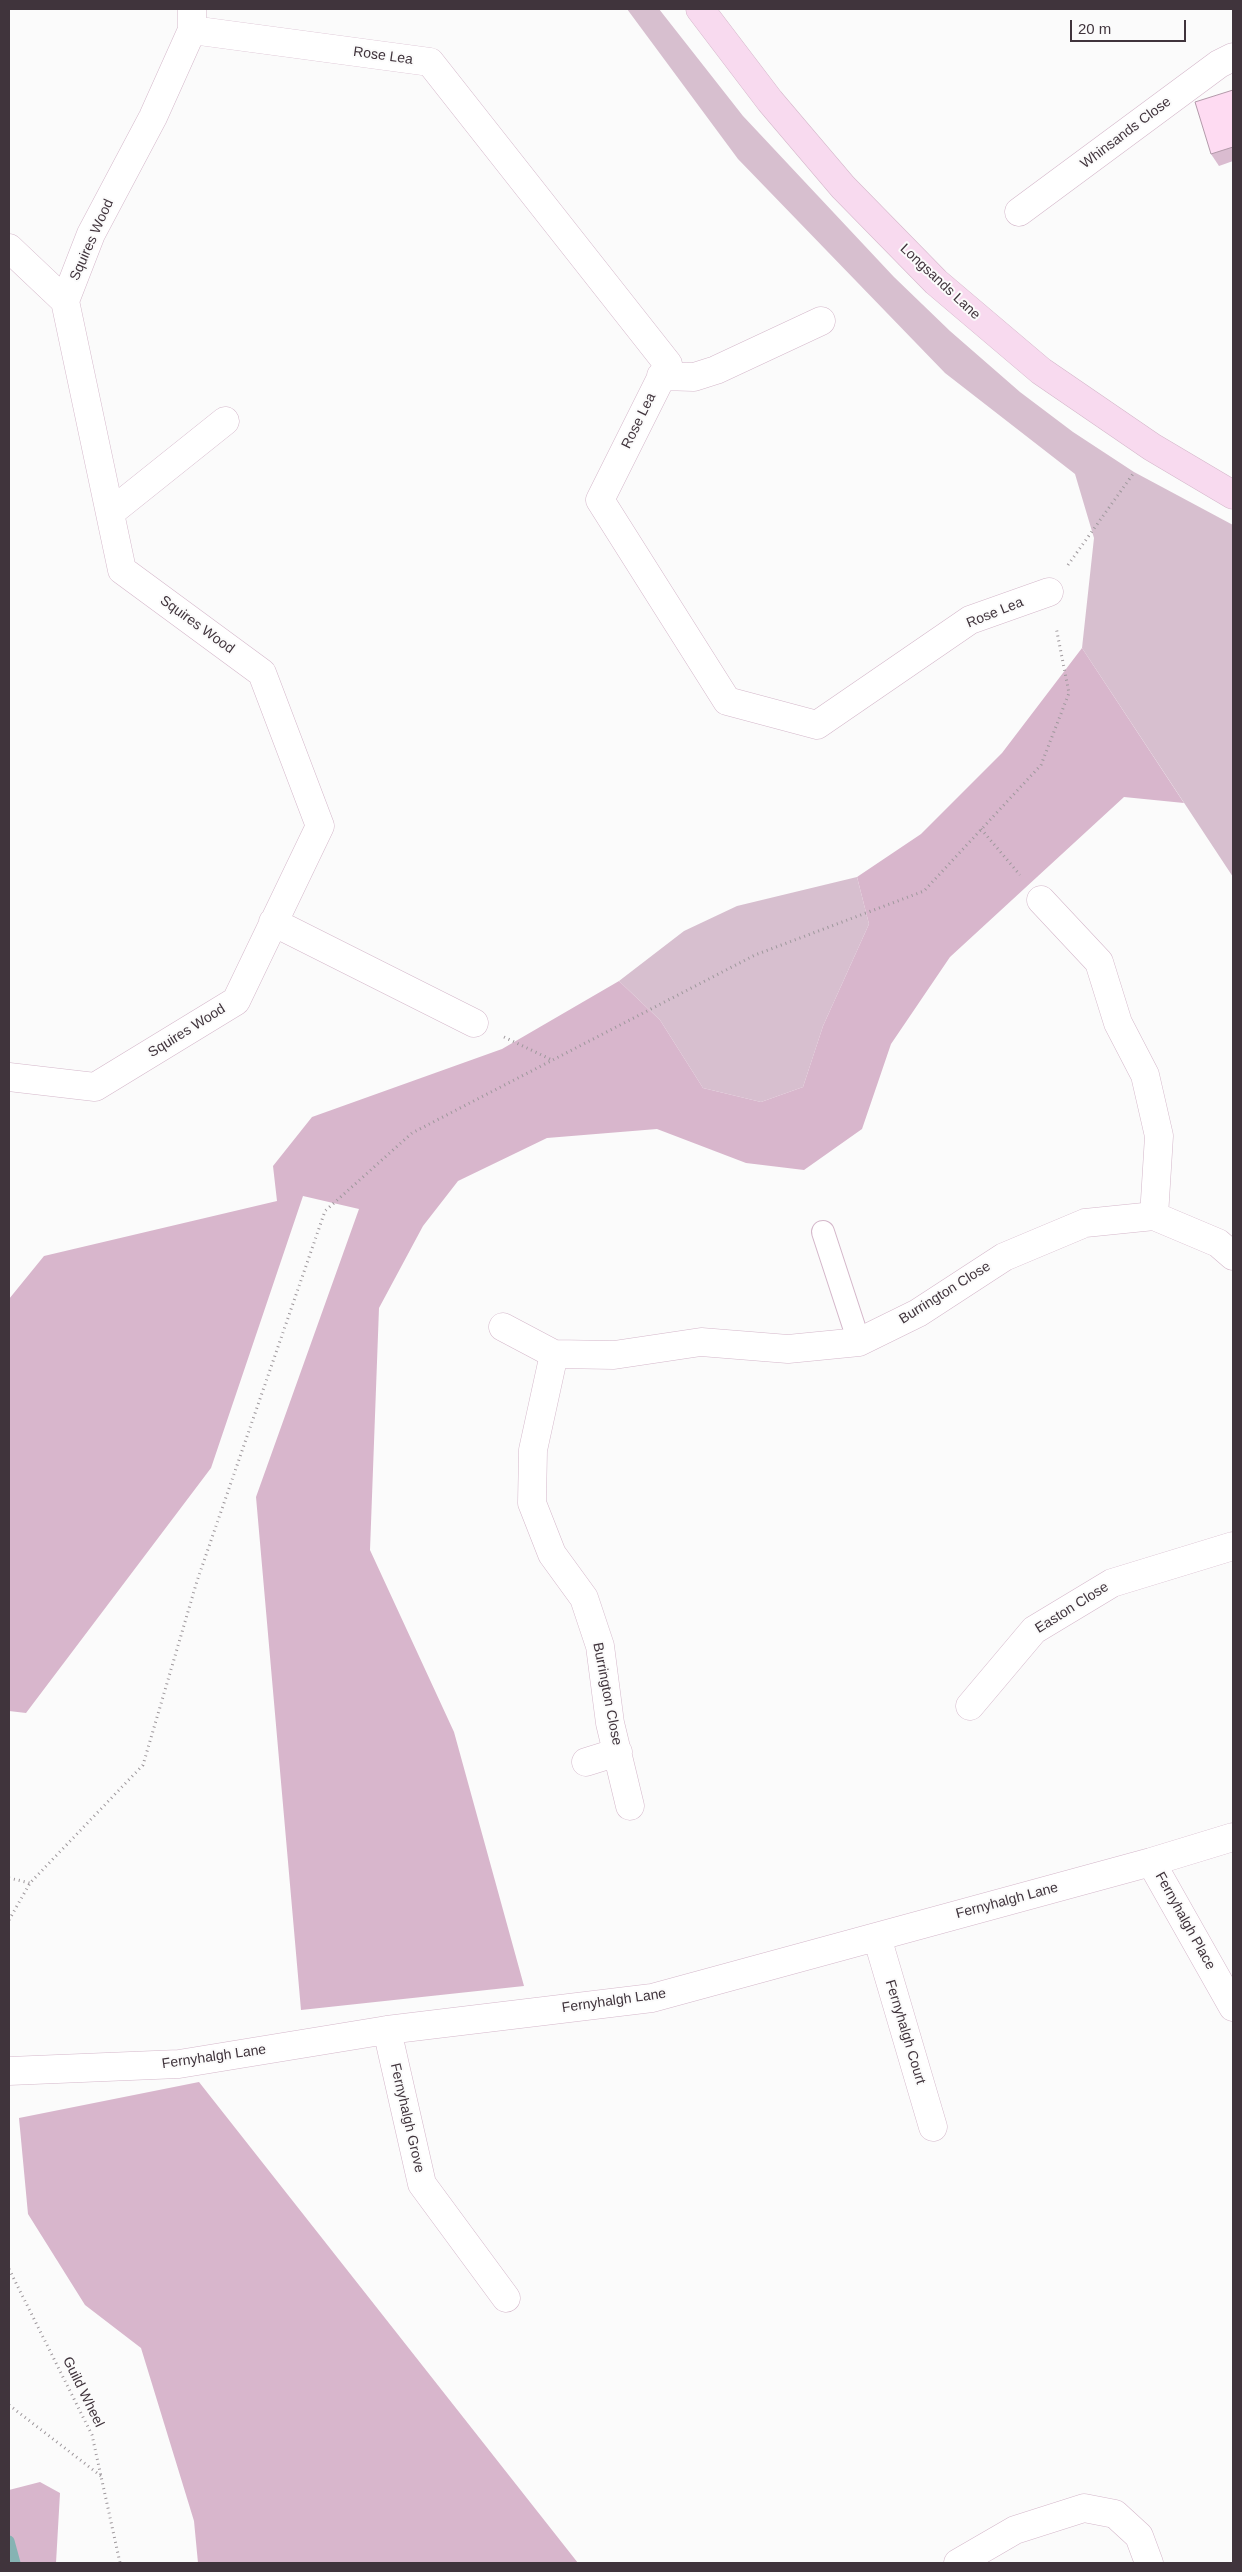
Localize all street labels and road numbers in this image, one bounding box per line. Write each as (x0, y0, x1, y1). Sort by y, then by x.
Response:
street label: Rose Lea (352, 44, 414, 68)
street label: Whinsands Close (1077, 94, 1175, 172)
street label: Squires Wood (66, 197, 118, 283)
street label: Longsands Lane (896, 241, 984, 323)
street label: Rose Lea (618, 390, 660, 452)
street label: Squires Wood (157, 592, 237, 658)
street label: Rose Lea (964, 594, 1026, 632)
street label: Squires Wood (145, 1001, 229, 1061)
street label: Burrington Close (896, 1258, 994, 1328)
street label: Easton Close (1032, 1579, 1112, 1637)
street label: Burrington Close (589, 1641, 625, 1747)
street label: Fernyhalgh Place (1151, 1869, 1219, 1973)
street label: Fernyhalgh Lane (954, 1879, 1060, 1923)
street label: Fernyhalgh Court (881, 1978, 929, 2086)
street label: Fernyhalgh Lane (561, 1985, 667, 2017)
street label: Fernyhalgh Lane (161, 2041, 267, 2073)
street label: Fernyhalgh Grove (386, 2062, 428, 2174)
street label: Guild Wheel (59, 2354, 107, 2430)

